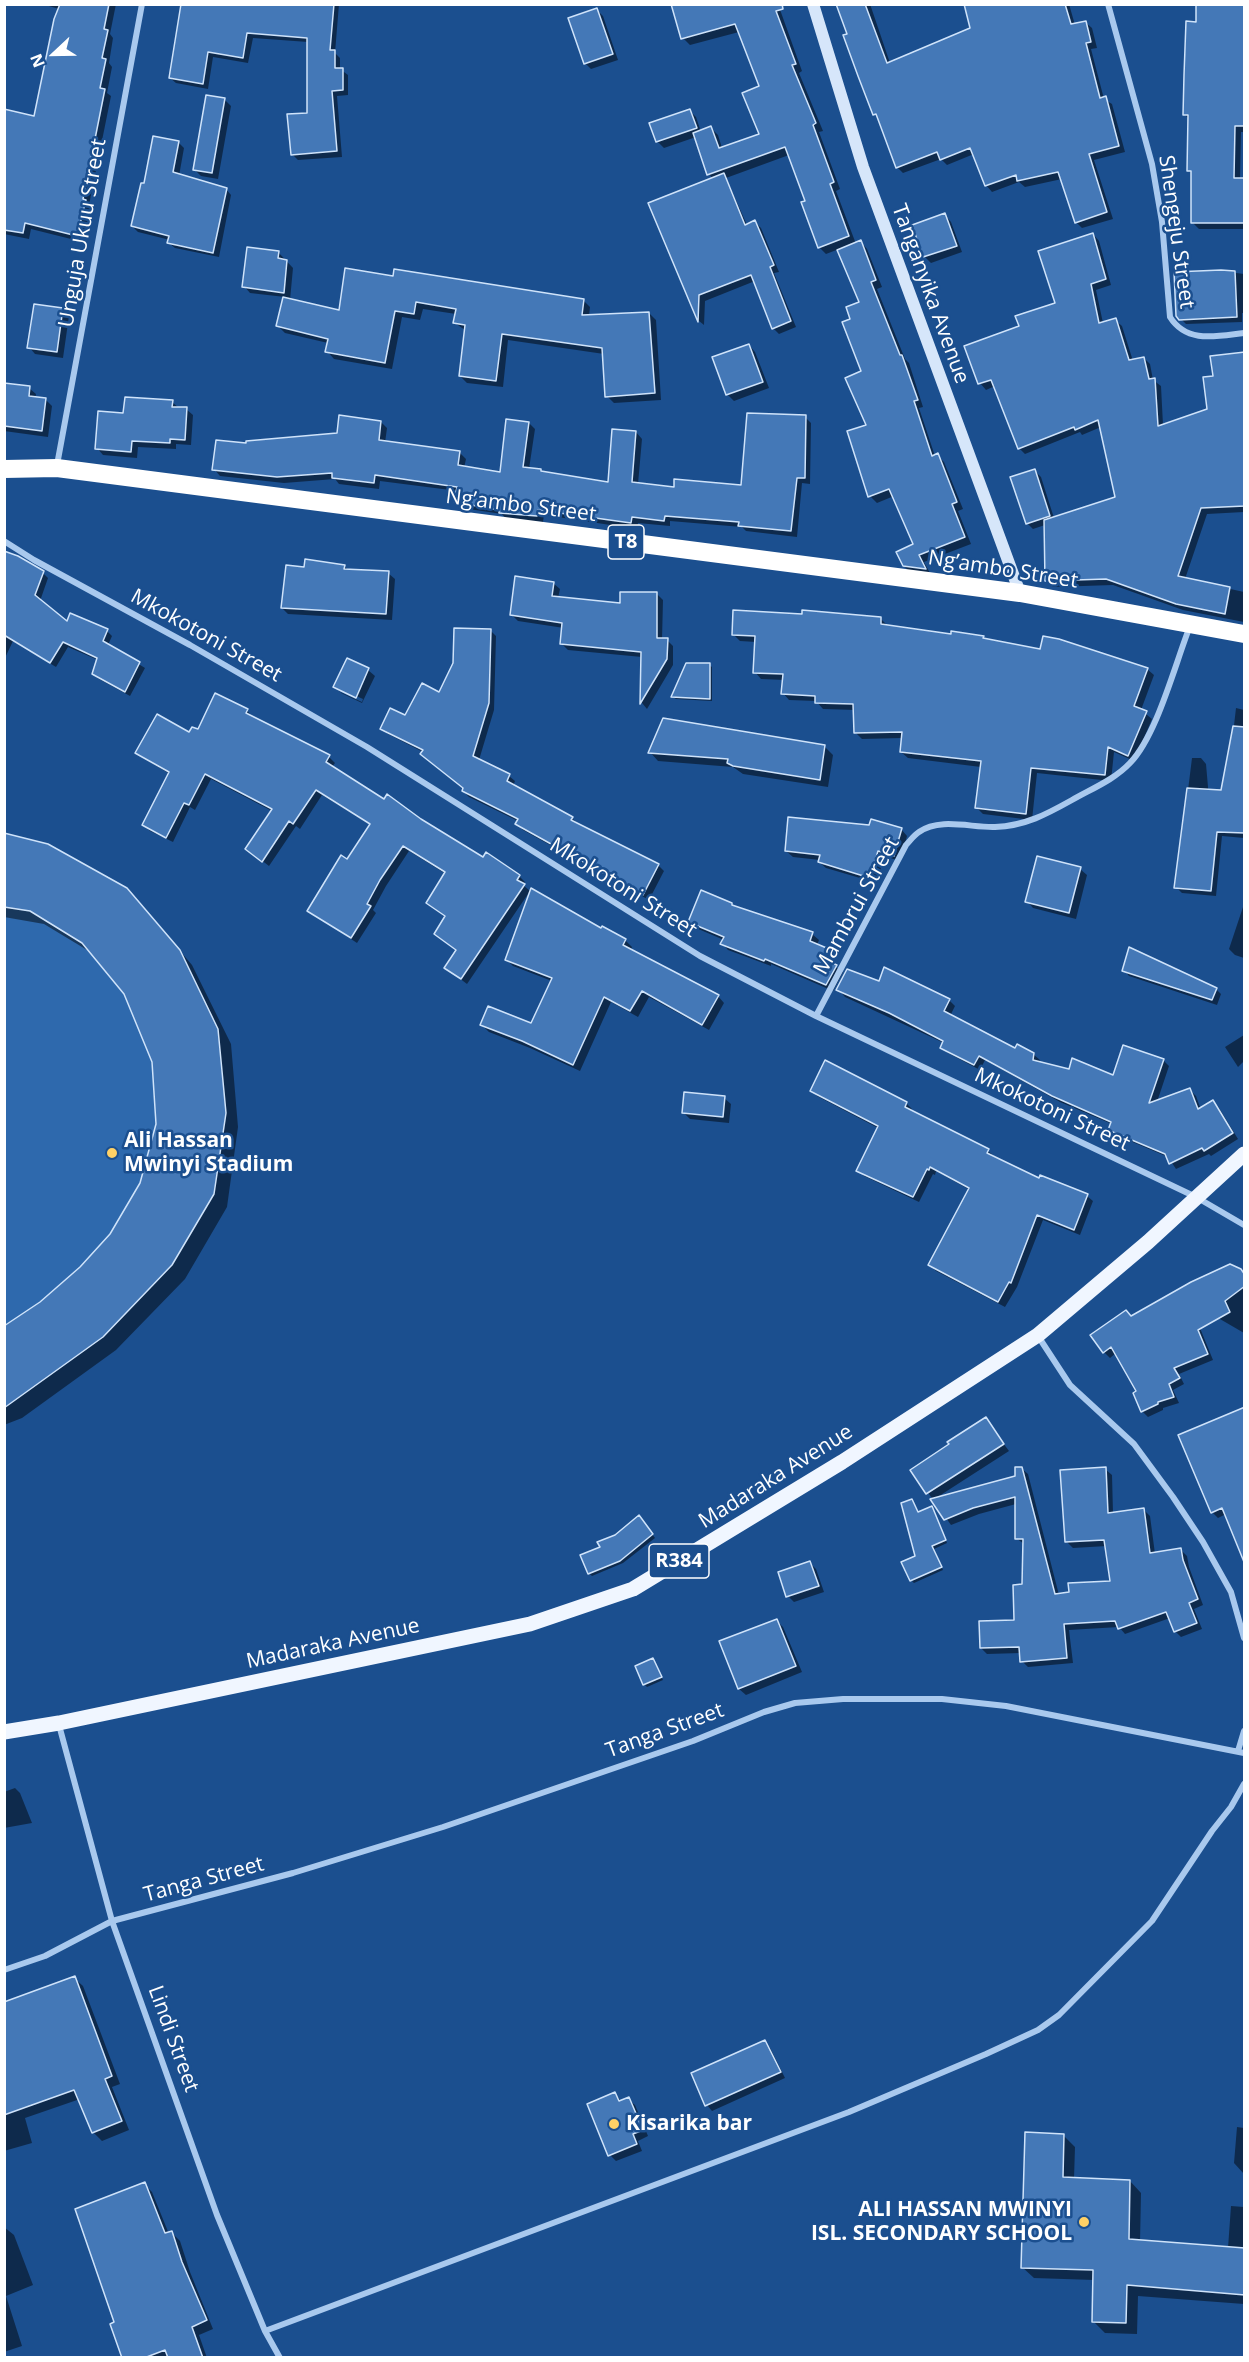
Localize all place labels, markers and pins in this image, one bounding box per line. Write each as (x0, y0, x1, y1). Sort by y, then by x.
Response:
place label: Ali Hassan Mwinyi Stadium (124, 1128, 293, 1178)
marker: Ali Hassan Mwinyi Stadium (105, 1146, 119, 1160)
place label: Kisarika bar (626, 2111, 752, 2137)
marker: Kisarika bar (607, 2117, 621, 2131)
place label: ALI HASSAN MWINYI ISL. SECONDARY SCHOOL (811, 2197, 1072, 2247)
marker: ALI HASSAN MWINYI ISL. SECONDARY SCHOOL (1077, 2215, 1091, 2229)

